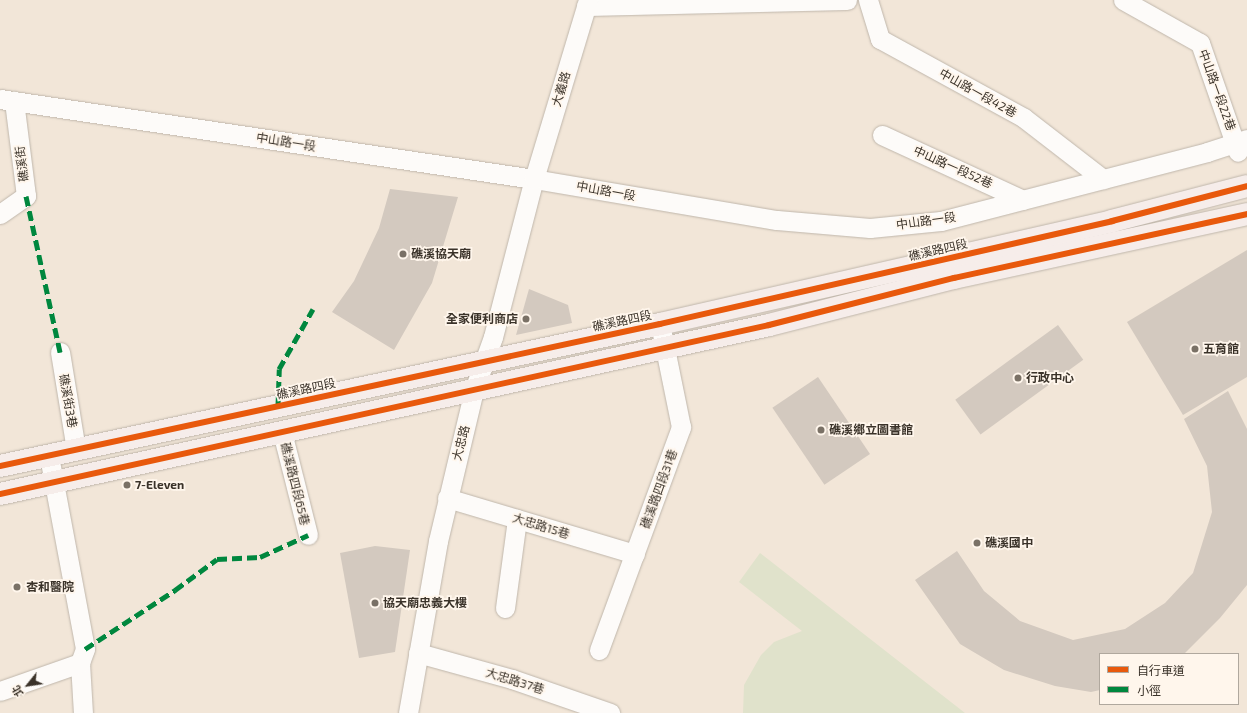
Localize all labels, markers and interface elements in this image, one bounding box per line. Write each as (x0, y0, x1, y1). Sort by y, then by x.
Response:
street label: 中山路一段22巷 (1196, 47, 1238, 133)
street label: 中山路一段42巷 (937, 66, 1019, 120)
street label: 大義路 (549, 70, 573, 108)
street label: 中山路一段 (255, 130, 317, 154)
street label: 中山路一段52巷 (911, 143, 995, 191)
street label: 礁溪街 (13, 145, 31, 183)
street label: 中山路一段 (575, 179, 637, 203)
street label: 中山路一段 (895, 210, 957, 232)
street label: 礁溪路四段 (907, 236, 969, 264)
place label: 礁溪協天廟 (411, 247, 471, 261)
marker: 礁溪協天廟 (398, 249, 408, 259)
street label: 礁溪路四段 (591, 308, 653, 334)
place label: 全家便利商店 (446, 312, 518, 326)
marker: 全家便利商店 (521, 314, 531, 324)
place label: 五育館 (1203, 342, 1239, 356)
marker: 五育館 (1190, 344, 1200, 354)
place label: 行政中心 (1026, 371, 1074, 385)
street label: 礁溪街3巷 (56, 373, 80, 429)
marker: 行政中心 (1013, 373, 1023, 383)
street label: 礁溪路四段 (275, 376, 337, 402)
place label: 礁溪鄉立圖書館 (829, 423, 913, 437)
street label: 大忠路 (450, 424, 472, 462)
marker: 礁溪鄉立圖書館 (816, 425, 826, 435)
street label: 礁溪路四段65巷 (278, 441, 312, 527)
street label: 礁溪路四段31巷 (638, 447, 680, 531)
place label: 7-Eleven (135, 478, 184, 492)
marker: 7-Eleven (122, 480, 132, 490)
street label: 大忠路15巷 (511, 510, 571, 542)
place label: 礁溪國中 (985, 536, 1033, 550)
marker: 礁溪國中 (972, 538, 982, 548)
place label: 杏和醫院 (26, 580, 74, 594)
marker: 杏和醫院 (11, 581, 23, 593)
place label: 協天廟忠義大樓 (383, 596, 467, 610)
marker: 協天廟忠義大樓 (370, 598, 380, 608)
legend (1099, 653, 1239, 705)
text: 自行車道 (1137, 663, 1185, 677)
north arrow (8, 665, 48, 705)
street label: 大忠路37巷 (484, 665, 546, 697)
text: 北 (9, 683, 26, 699)
text: 小徑 (1137, 683, 1161, 697)

